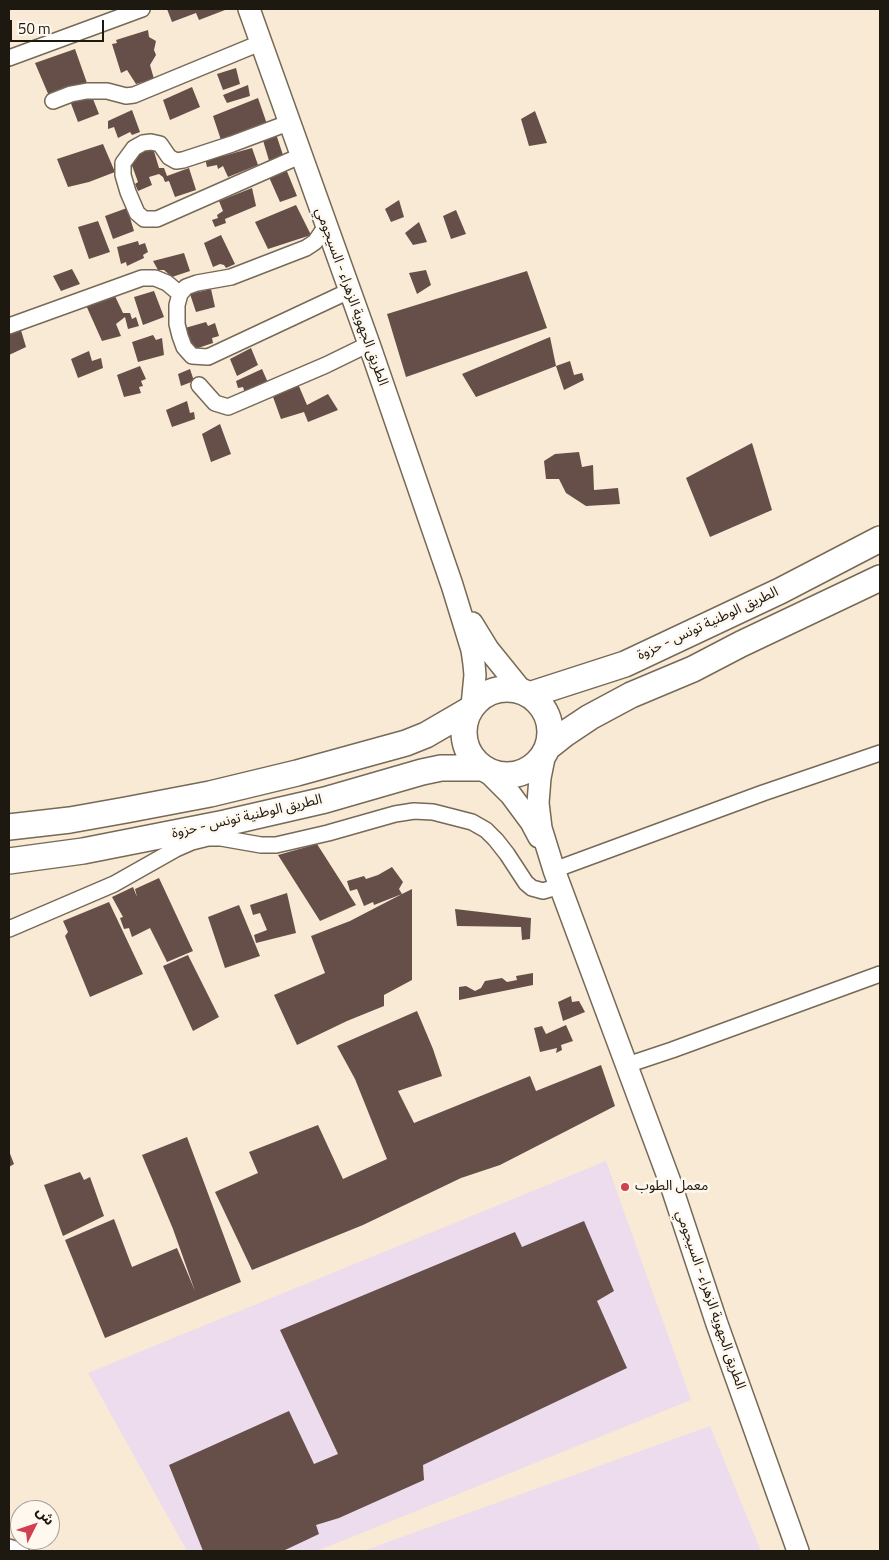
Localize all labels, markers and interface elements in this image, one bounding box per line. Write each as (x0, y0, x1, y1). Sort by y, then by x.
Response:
scale bar (12, 10, 106, 42)
text: 50 m (18, 17, 51, 40)
street label: الطريق الجهوية الزهراء - السيجومي (311, 206, 391, 388)
street label: الطريق الوطنية تونس - حزوة (635, 584, 781, 664)
street label: الطريق الوطنية تونس - حزوة (170, 792, 324, 842)
place label: معمل الطوب (635, 1179, 708, 1195)
marker: معمل الطوب (619, 1181, 631, 1193)
street label: الطريق الجهوية الزهراء - السيجومي (671, 1208, 749, 1392)
north arrow (10, 1500, 60, 1550)
text: ش (32, 1501, 60, 1530)

